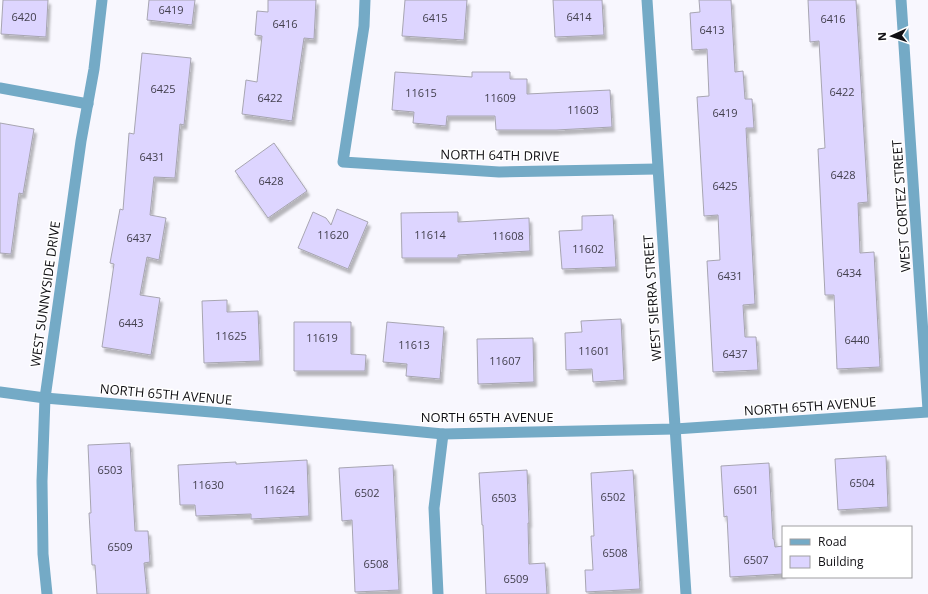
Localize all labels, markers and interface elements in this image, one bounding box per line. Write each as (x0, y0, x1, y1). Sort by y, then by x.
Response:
house number: 6419 (158, 2, 184, 17)
house number: 6420 (11, 9, 37, 24)
house number: 6414 (566, 9, 592, 24)
house number: 6415 (422, 10, 448, 25)
house number: 6416 (820, 11, 846, 26)
house number: 6416 (272, 16, 298, 31)
north arrow (872, 16, 912, 56)
house number: 6413 (699, 22, 725, 37)
text: N (874, 32, 889, 41)
house number: 6425 (150, 81, 176, 96)
house number: 6422 (829, 84, 855, 99)
house number: 11615 (405, 85, 437, 100)
house number: 6422 (257, 90, 283, 105)
house number: 11609 (484, 90, 516, 105)
house number: 11603 (567, 102, 599, 117)
house number: 6419 (712, 105, 738, 120)
street label: WEST CORTEZ STREET (887, 139, 915, 273)
street label: NORTH 64TH DRIVE (440, 145, 560, 165)
house number: 6431 (139, 149, 165, 164)
house number: 6428 (830, 167, 856, 182)
house number: 6428 (258, 173, 284, 188)
house number: 6425 (712, 178, 738, 193)
street label: WEST SUNNYSIDE DRIVE (26, 220, 64, 368)
house number: 11620 (317, 227, 349, 242)
house number: 11614 (414, 227, 446, 242)
house number: 11608 (492, 228, 524, 243)
house number: 6437 (126, 230, 152, 245)
street label: WEST SIERRA STREET (639, 233, 665, 362)
house number: 11602 (572, 241, 604, 256)
house number: 6434 (836, 265, 862, 280)
house number: 6431 (717, 268, 743, 283)
house number: 6443 (118, 315, 144, 330)
house number: 11625 (215, 328, 247, 343)
house number: 11619 (306, 330, 338, 345)
house number: 6440 (844, 332, 870, 347)
house number: 11613 (398, 337, 430, 352)
house number: 11601 (578, 343, 610, 358)
house number: 6437 (722, 346, 748, 361)
house number: 11607 (489, 353, 521, 368)
street label: NORTH 65TH AVENUE (99, 379, 233, 409)
street label: NORTH 65TH AVENUE (743, 392, 877, 420)
street label: NORTH 65TH AVENUE (421, 408, 553, 426)
house number: 6503 (97, 462, 123, 477)
house number: 6504 (849, 475, 875, 490)
house number: 11630 (192, 477, 224, 492)
house number: 11624 (263, 482, 295, 497)
house number: 6501 (733, 482, 759, 497)
house number: 6502 (354, 485, 380, 500)
house number: 6502 (600, 489, 626, 504)
house number: 6503 (491, 490, 517, 505)
legend (782, 526, 912, 578)
text: Road (818, 533, 847, 550)
house number: 6509 (107, 539, 133, 554)
house number: 6508 (602, 545, 628, 560)
house number: 6507 (743, 552, 769, 567)
text: Building (818, 553, 864, 570)
house number: 6508 (363, 556, 389, 571)
house number: 6509 (503, 571, 529, 586)

